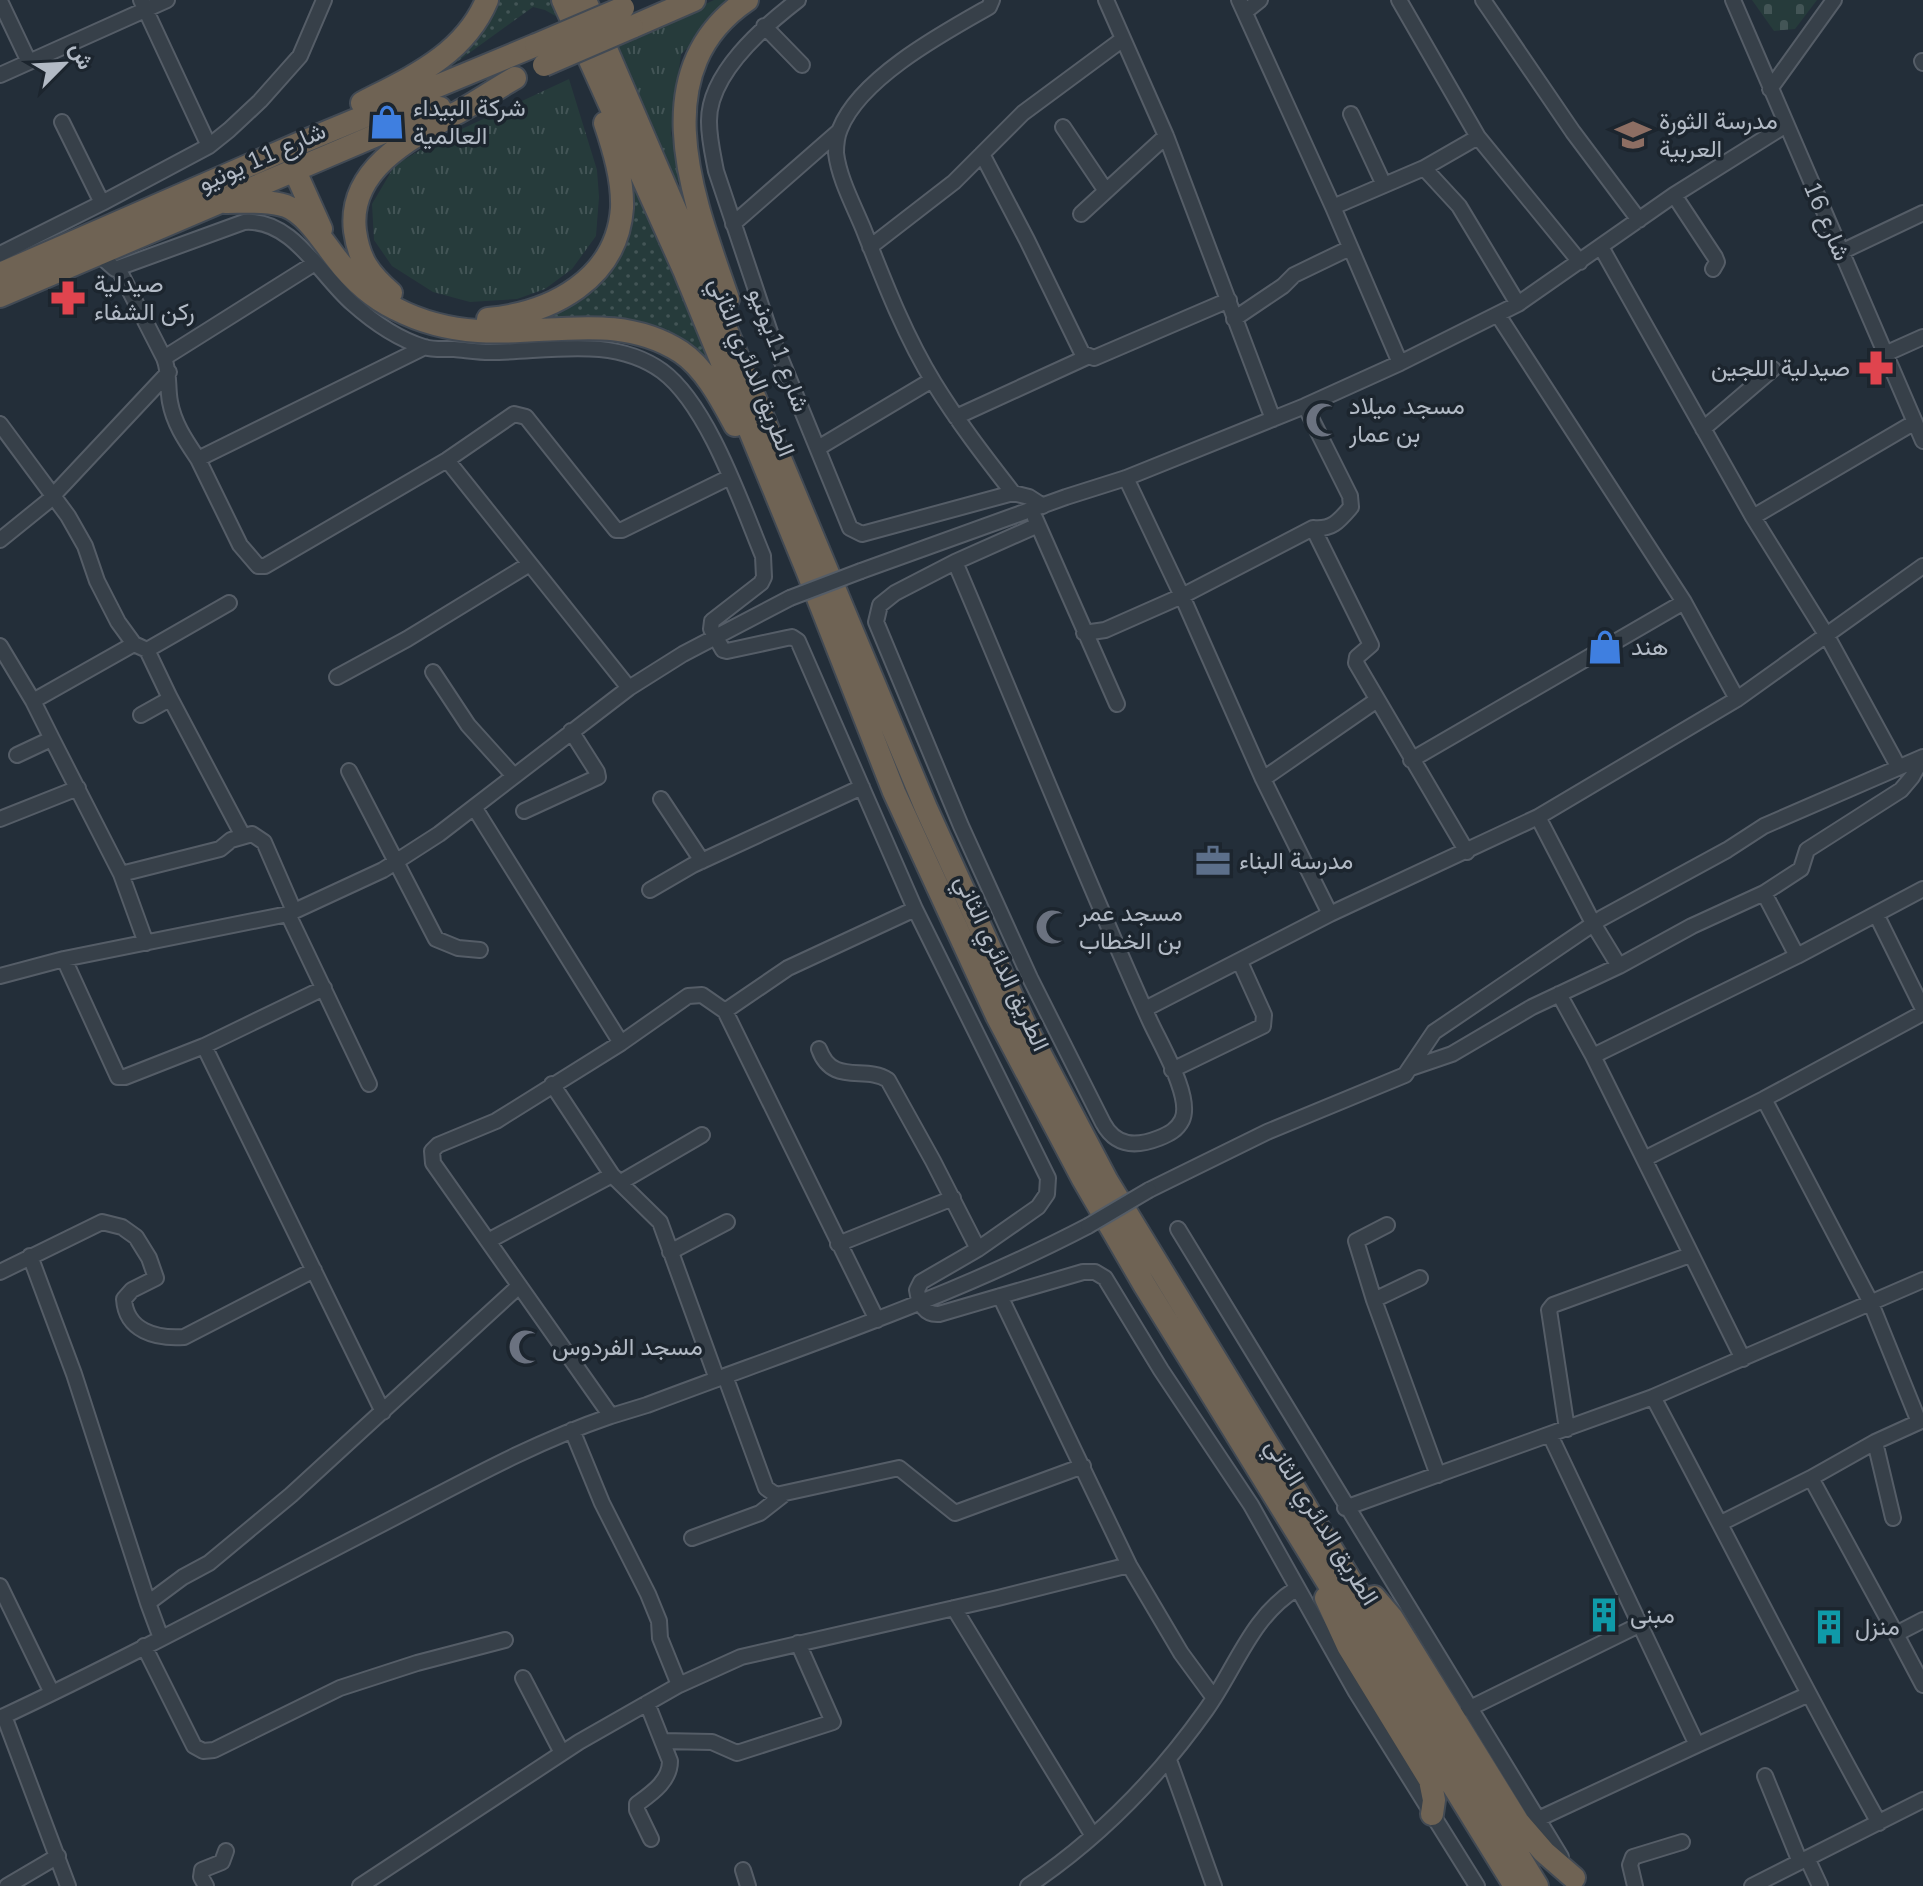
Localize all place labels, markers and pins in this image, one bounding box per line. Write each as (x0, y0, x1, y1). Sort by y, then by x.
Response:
place label: شركة البيداء العالمية (413, 92, 526, 152)
shop icon: شركة البيداء العالمية (368, 103, 406, 141)
place label: مدرسة الثورة العربية (1659, 105, 1778, 165)
school or university icon: مدرسة الثورة العربية (1614, 116, 1652, 154)
place label: صيدلية ركن الشفاء (94, 268, 195, 328)
pharmacy icon: صيدلية ركن الشفاء (49, 279, 87, 317)
pharmacy icon: صيدلية اللجين (1857, 349, 1895, 387)
place label: صيدلية اللجين (1711, 352, 1850, 384)
place label: مسجد ميلاد بن عمار (1348, 390, 1465, 450)
mosque icon: مسجد ميلاد بن عمار (1304, 401, 1342, 439)
shop icon: هند (1586, 628, 1624, 666)
place label: هند (1631, 631, 1669, 663)
office icon: مدرسة البناء (1194, 842, 1232, 880)
place label: مدرسة البناء (1239, 845, 1353, 877)
place label: مسجد عمر بن الخطاب (1078, 897, 1183, 957)
mosque icon: مسجد عمر بن الخطاب (1034, 908, 1072, 946)
mosque icon: مسجد الفردوس (507, 1328, 545, 1366)
place label: مسجد الفردوس (552, 1331, 703, 1363)
building icon: مبنى (1585, 1596, 1623, 1634)
place label: مبنى (1630, 1599, 1675, 1631)
building icon: منزل (1810, 1608, 1848, 1646)
place label: منزل (1855, 1611, 1900, 1643)

